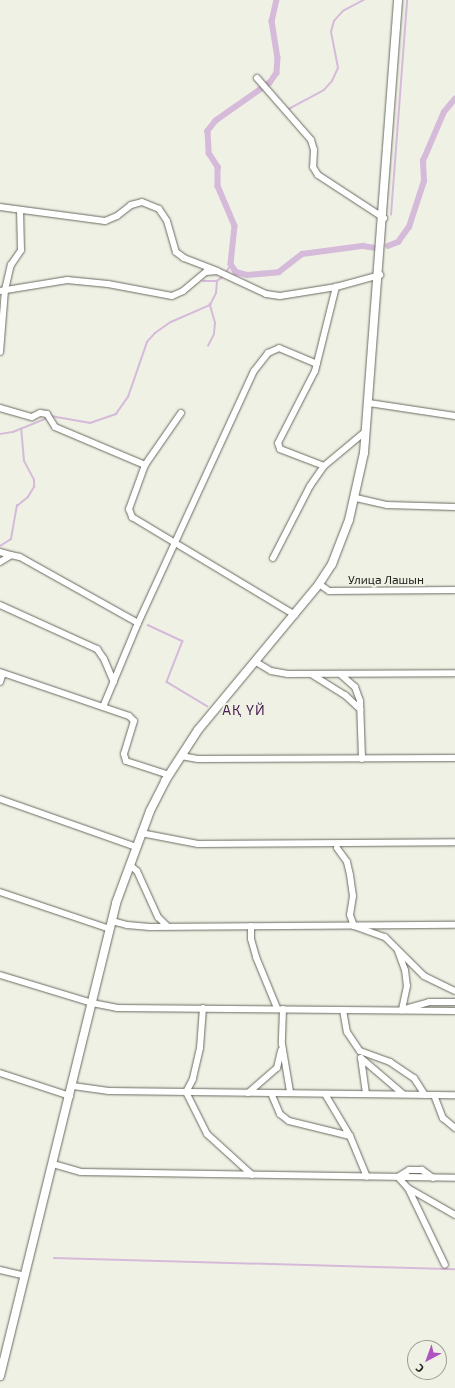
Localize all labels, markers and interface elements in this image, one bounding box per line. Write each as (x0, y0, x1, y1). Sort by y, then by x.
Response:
street label: Улица Лашын (348, 573, 424, 587)
district label: АҚ ҮЙ (222, 702, 266, 718)
north arrow (407, 1340, 447, 1380)
text: С (413, 1362, 426, 1376)

